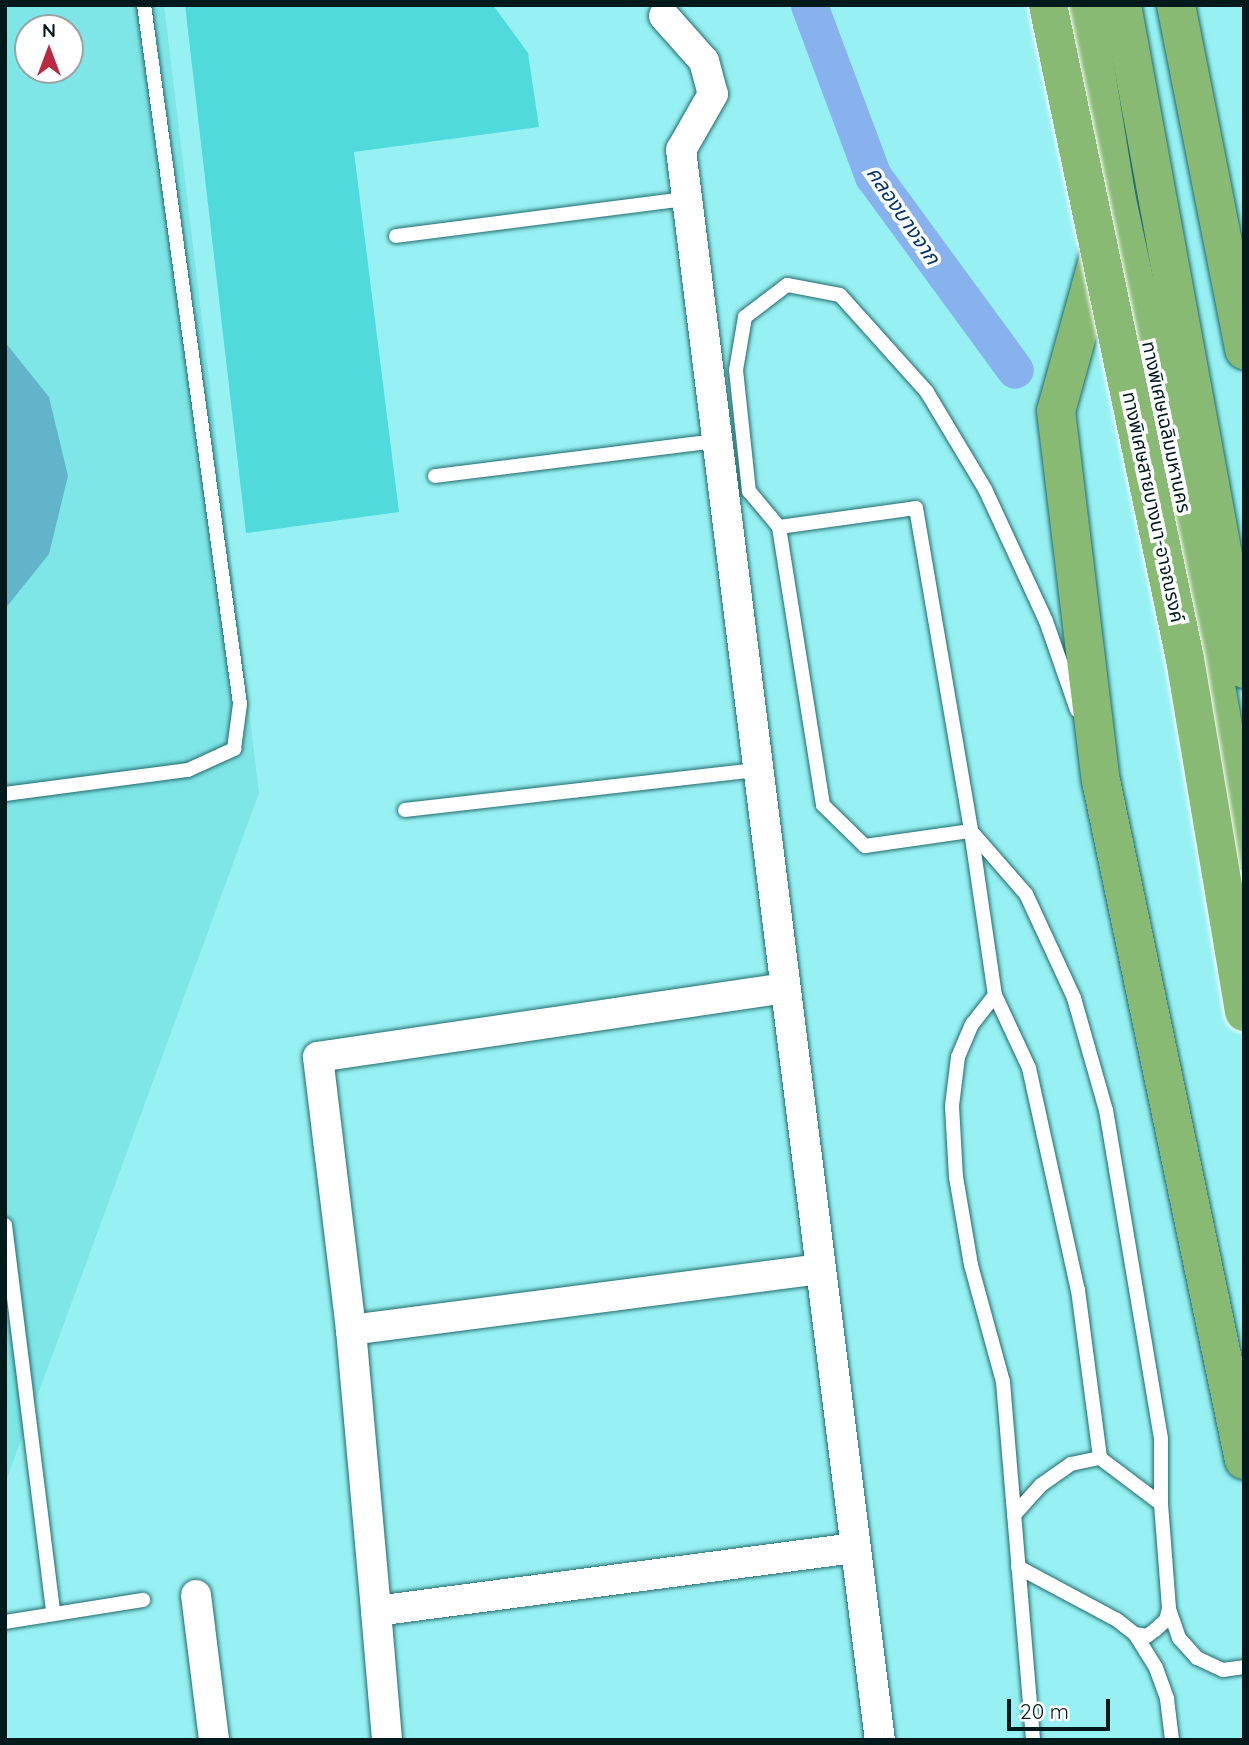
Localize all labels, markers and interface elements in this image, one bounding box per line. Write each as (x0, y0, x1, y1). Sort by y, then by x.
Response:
north arrow (14, 14, 84, 84)
text: N (42, 18, 56, 42)
water label: คลองบางจาก (862, 161, 946, 269)
street label: ทางพิเศษเฉลิมมหานคร (1137, 339, 1195, 515)
street label: ทางพิเศษสายบางนา-อาจณรงค์ (1117, 390, 1189, 624)
scale bar (1011, 1686, 1114, 1730)
text: 20 m (1020, 1698, 1069, 1724)

